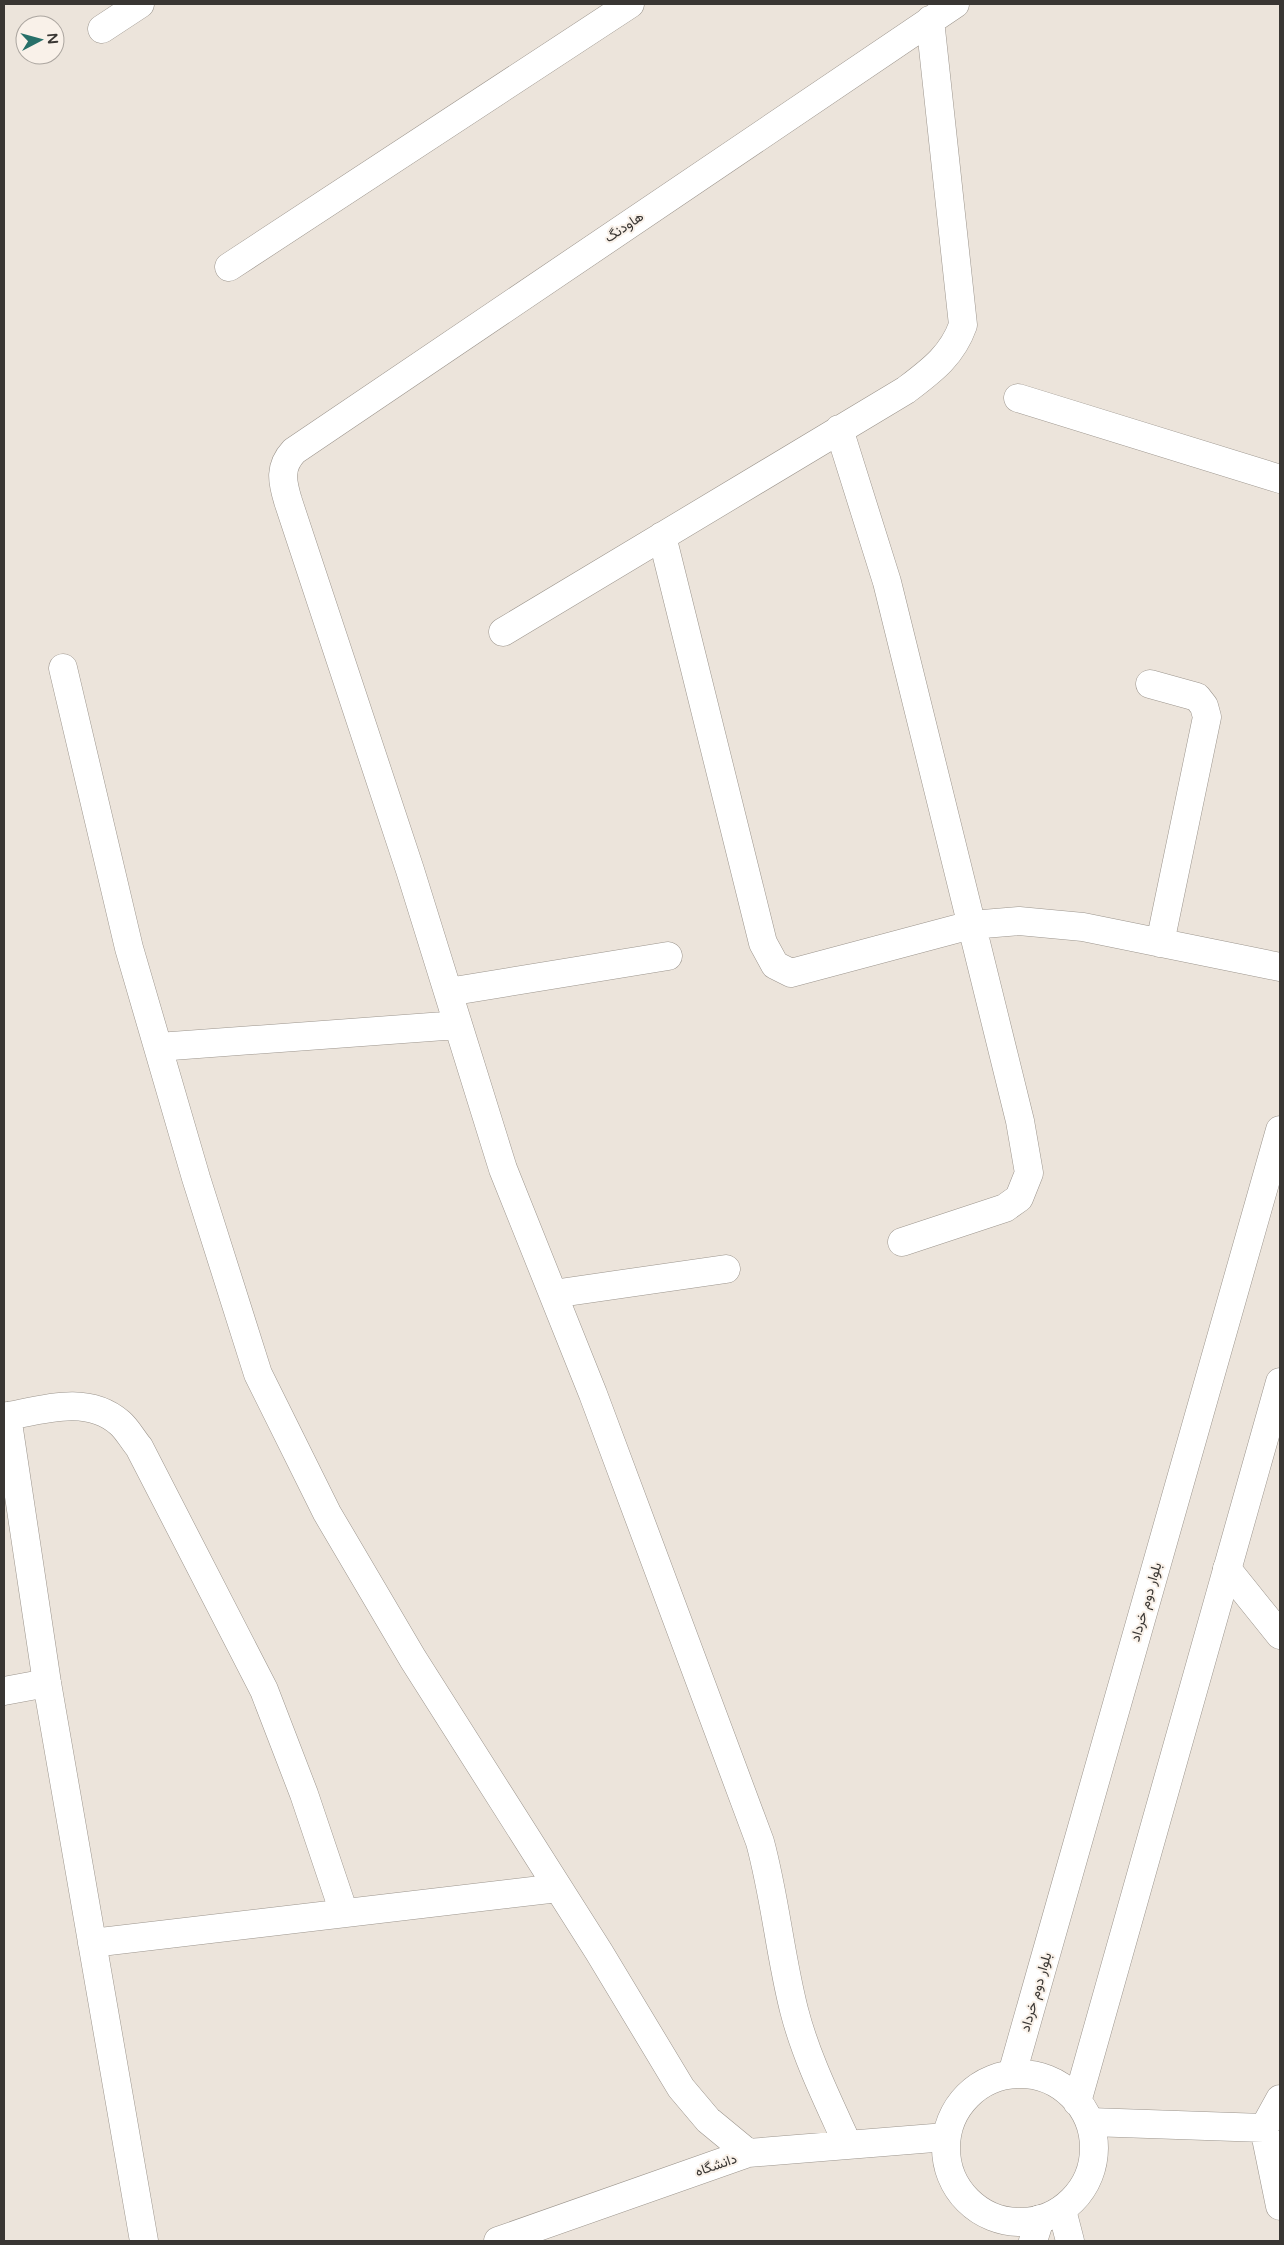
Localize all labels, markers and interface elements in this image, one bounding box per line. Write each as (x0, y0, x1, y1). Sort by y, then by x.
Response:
north arrow (15, 15, 65, 65)
text: N (43, 32, 61, 45)
street label: هاودنگ (601, 208, 647, 246)
street label: بلوار دوم خرداد (1127, 1560, 1165, 1644)
street label: بلوار دوم خرداد (1017, 1950, 1055, 2034)
street label: دانشگاه (693, 2150, 739, 2180)

